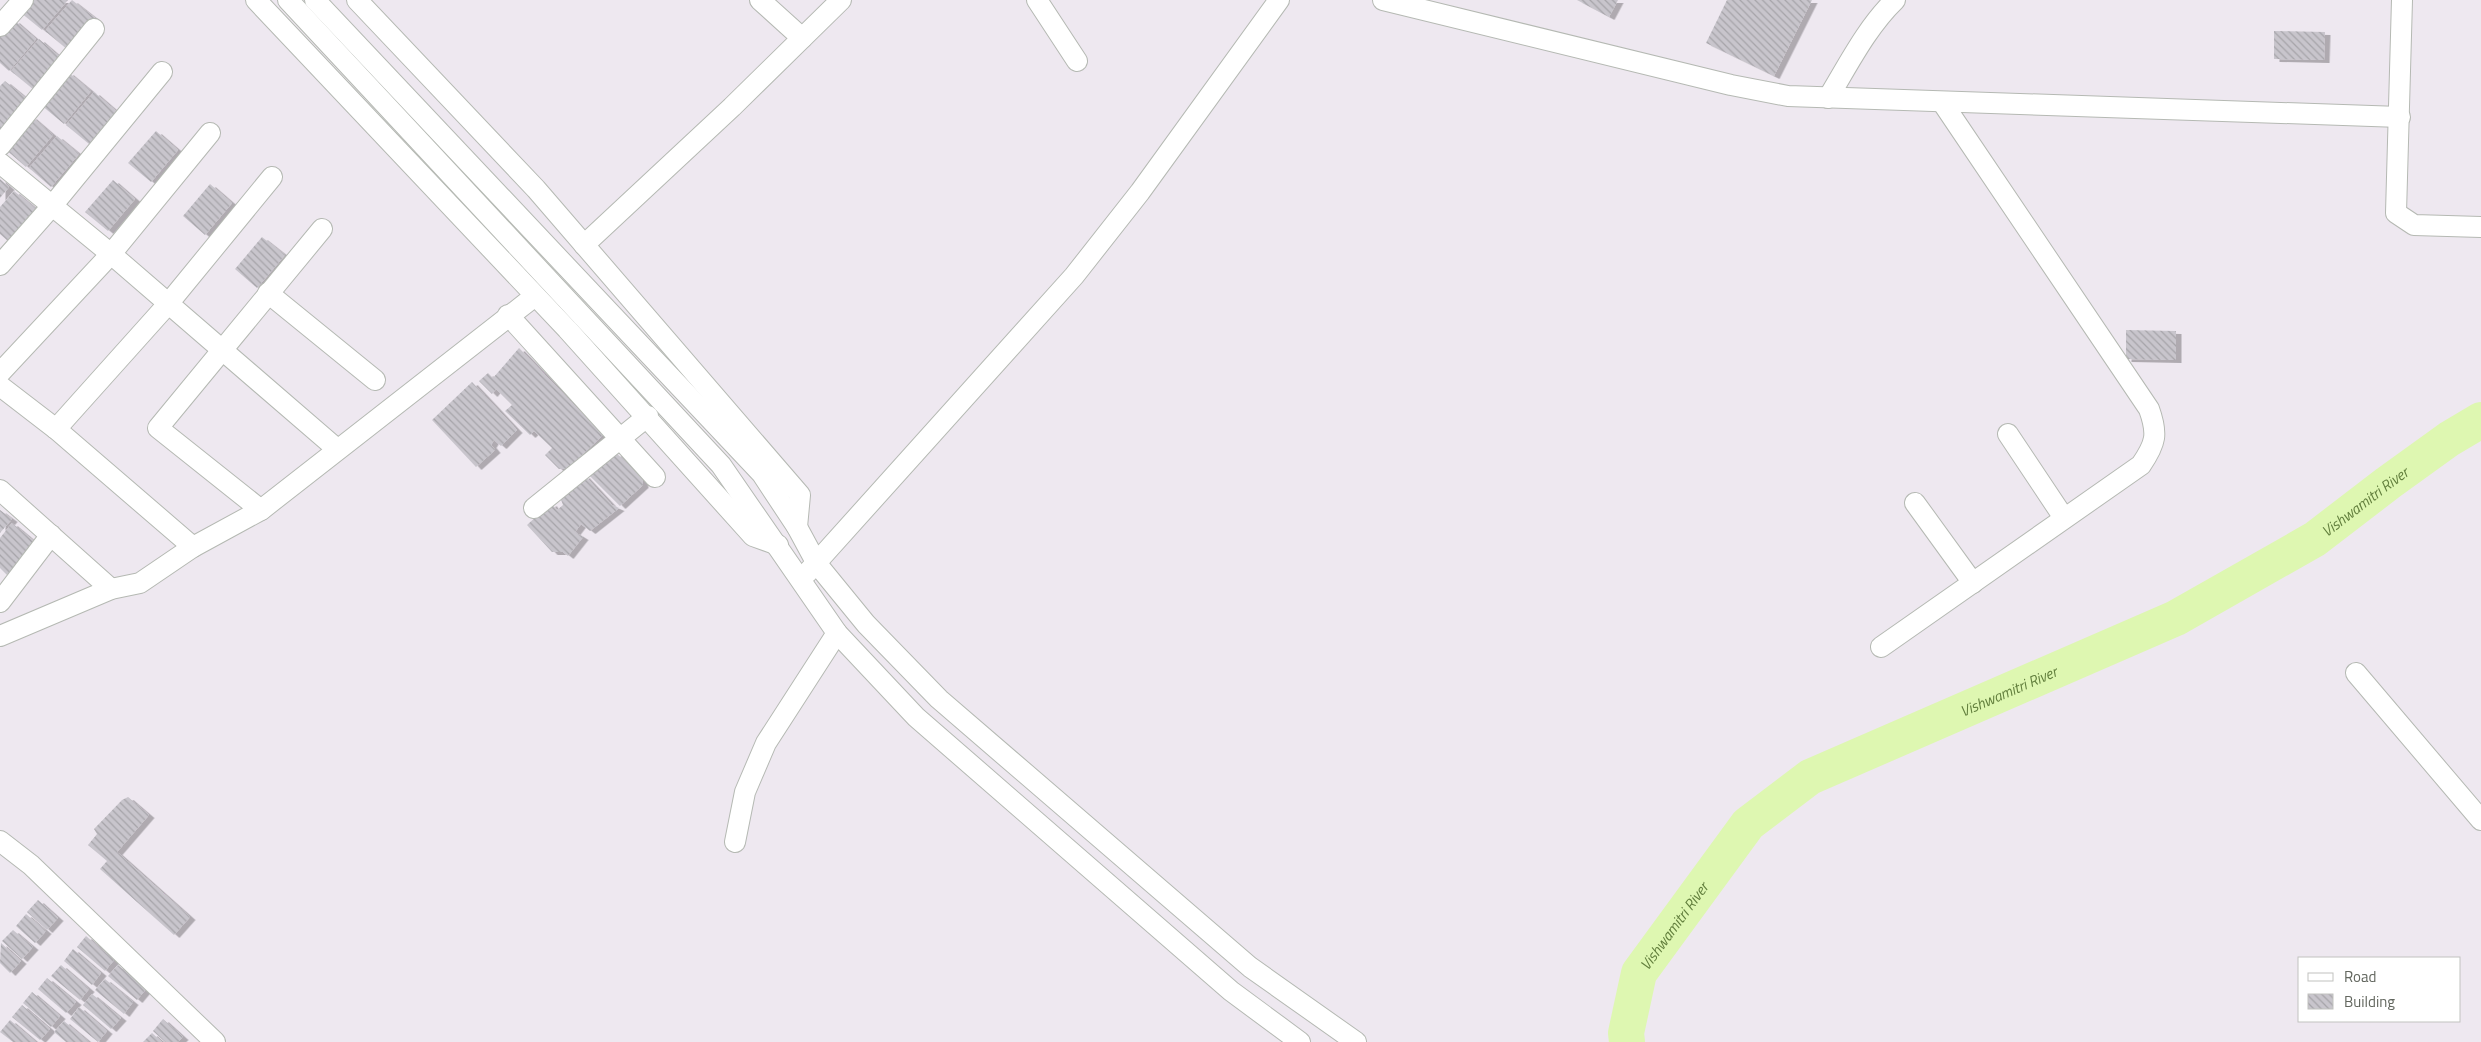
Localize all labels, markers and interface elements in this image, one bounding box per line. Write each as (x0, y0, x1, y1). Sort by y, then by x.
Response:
water label: Vishwamitri River (2316, 459, 2415, 542)
water label: Vishwamitri River (1956, 659, 2063, 722)
water label: Vishwamitri River (1634, 875, 1715, 975)
legend (2298, 957, 2461, 1022)
text: Road (2344, 965, 2376, 988)
text: Building (2344, 990, 2395, 1013)

